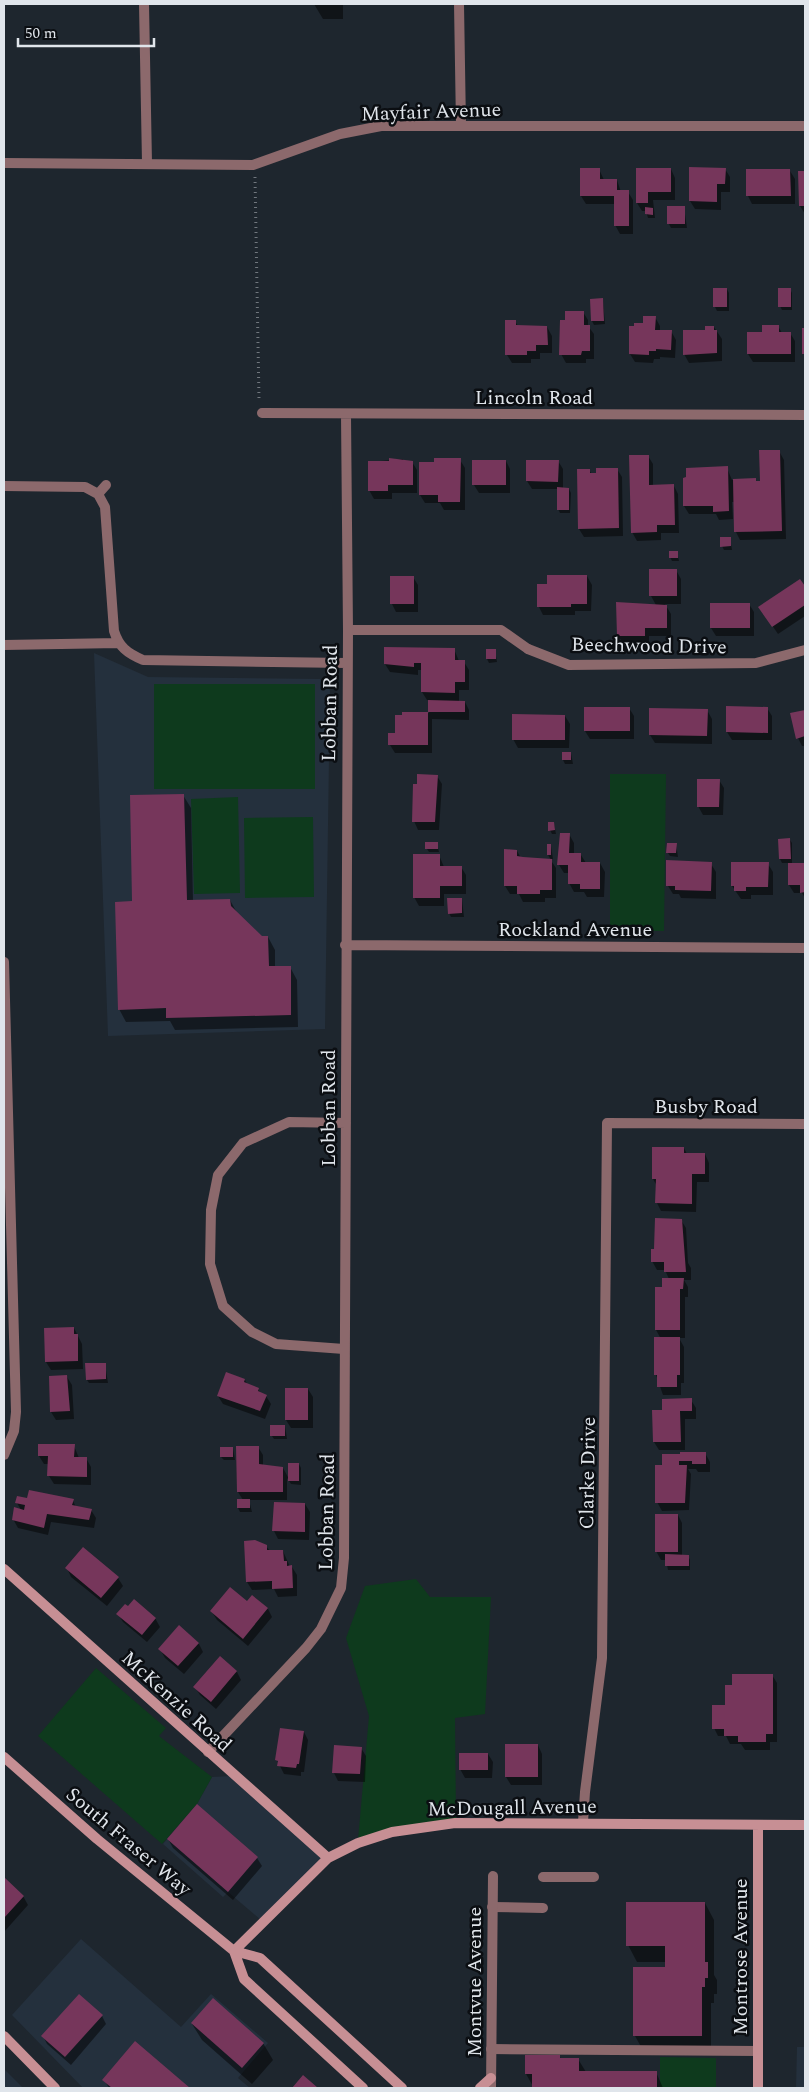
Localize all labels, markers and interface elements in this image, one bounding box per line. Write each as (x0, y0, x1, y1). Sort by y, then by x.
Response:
scale bar (18, 15, 154, 47)
text: 50 m (25, 22, 57, 45)
street label: Mayfair Avenue (360, 95, 502, 129)
street label: Lincoln Road (475, 383, 593, 413)
street label: Beechwood Drive (571, 630, 727, 662)
street label: Lobban Road (314, 644, 346, 762)
street label: Rockland Avenue (498, 915, 652, 945)
street label: Lobban Road (314, 1049, 344, 1167)
street label: Busby Road (654, 1092, 758, 1122)
street label: Clarke Drive (572, 1416, 604, 1530)
street label: Lobban Road (311, 1453, 343, 1571)
street label: McKenzie Road (114, 1644, 238, 1760)
street label: South Fraser Way (59, 1780, 199, 1904)
street label: McDougall Avenue (427, 1792, 597, 1824)
street label: Montrose Avenue (726, 1879, 756, 2035)
street label: Montvue Avenue (460, 1907, 490, 2057)

